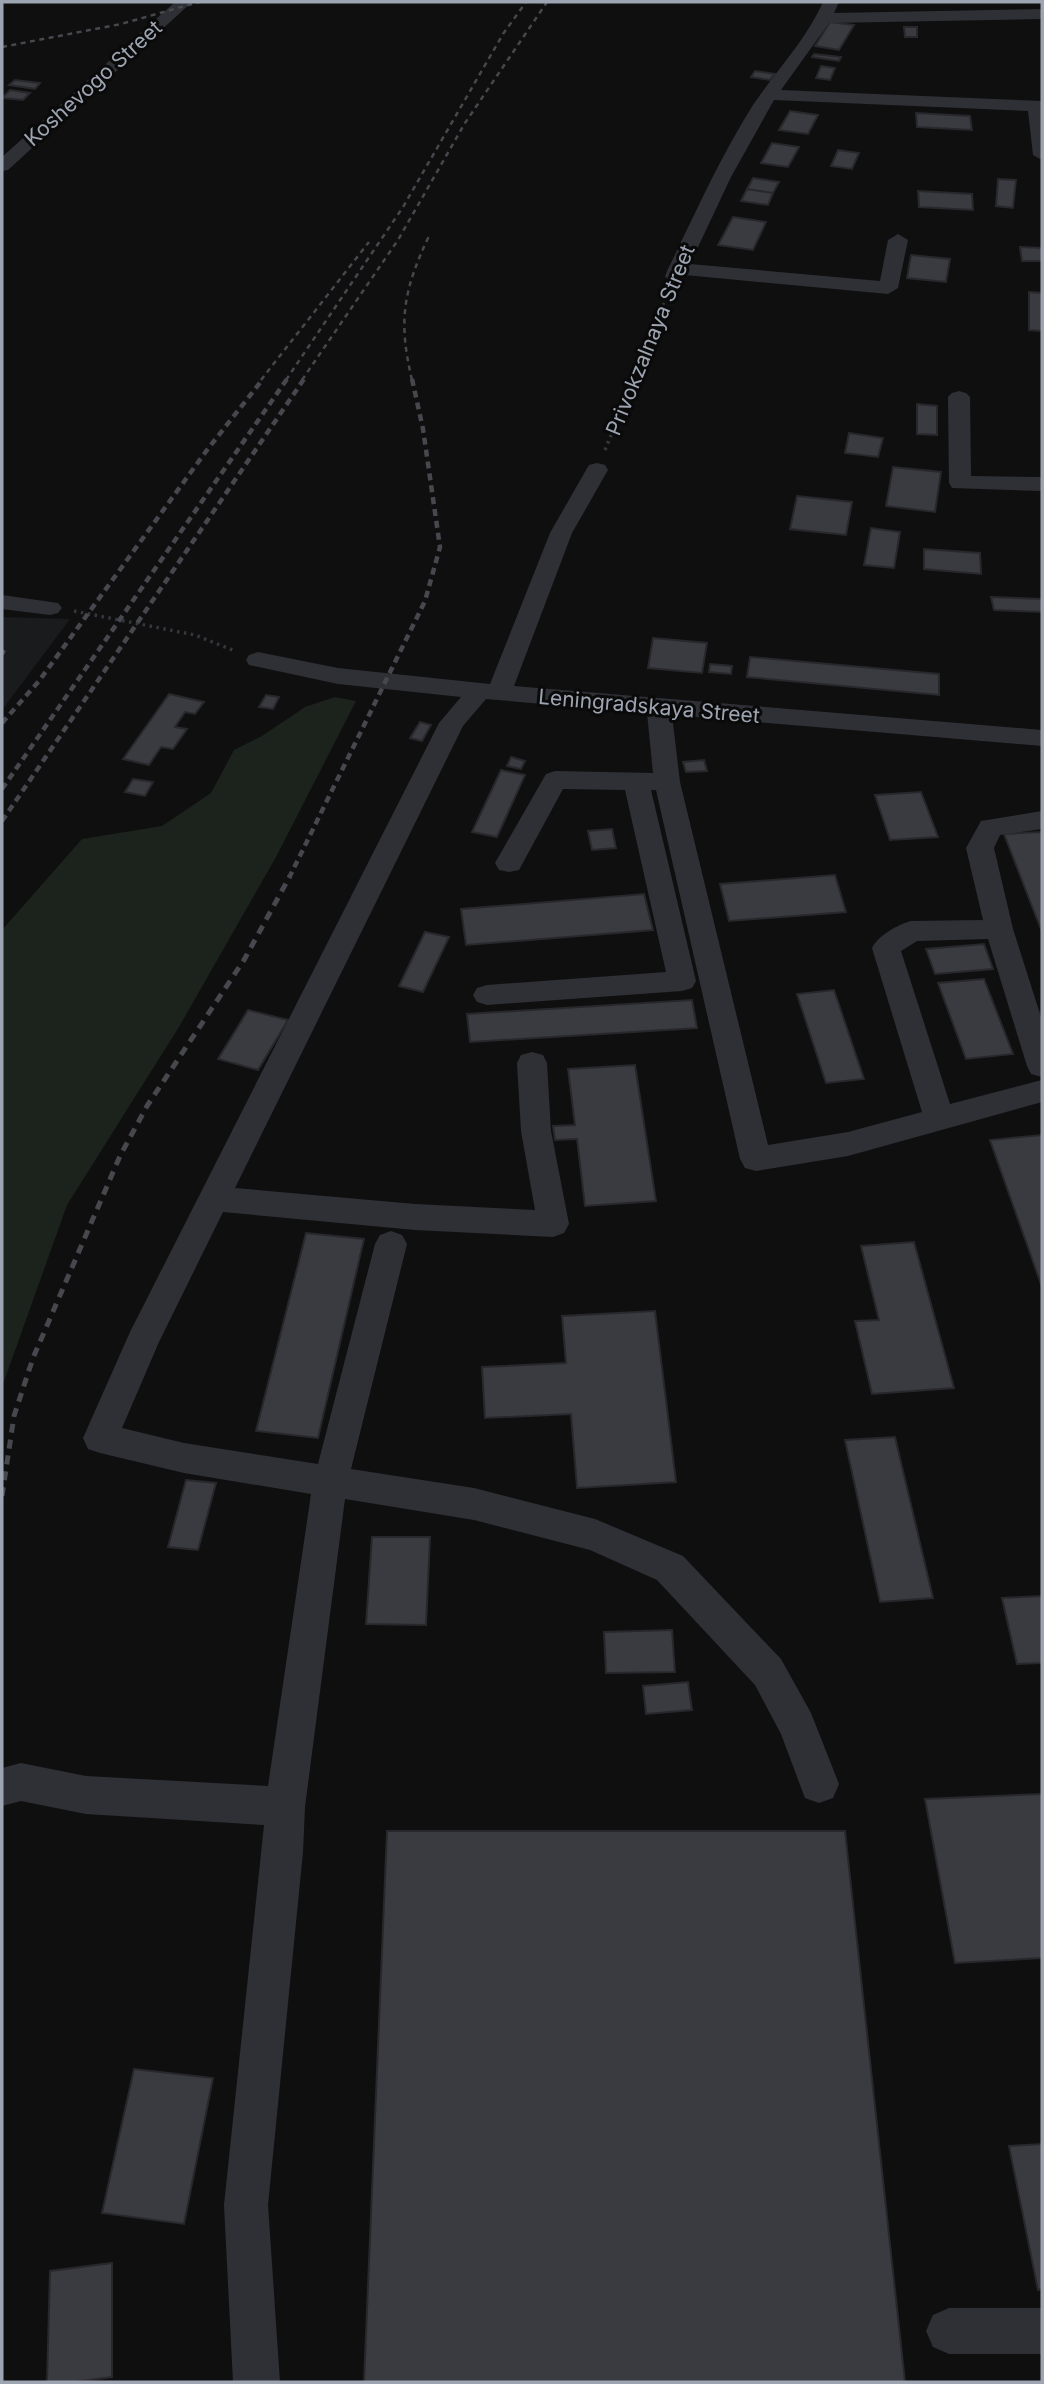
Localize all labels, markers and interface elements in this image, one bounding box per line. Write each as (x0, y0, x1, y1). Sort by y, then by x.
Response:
street label: Koshevogo Street (19, 15, 167, 151)
street label: Privokzalnaya Street (600, 241, 700, 439)
street label: Leningradskaya Street (537, 684, 761, 728)

